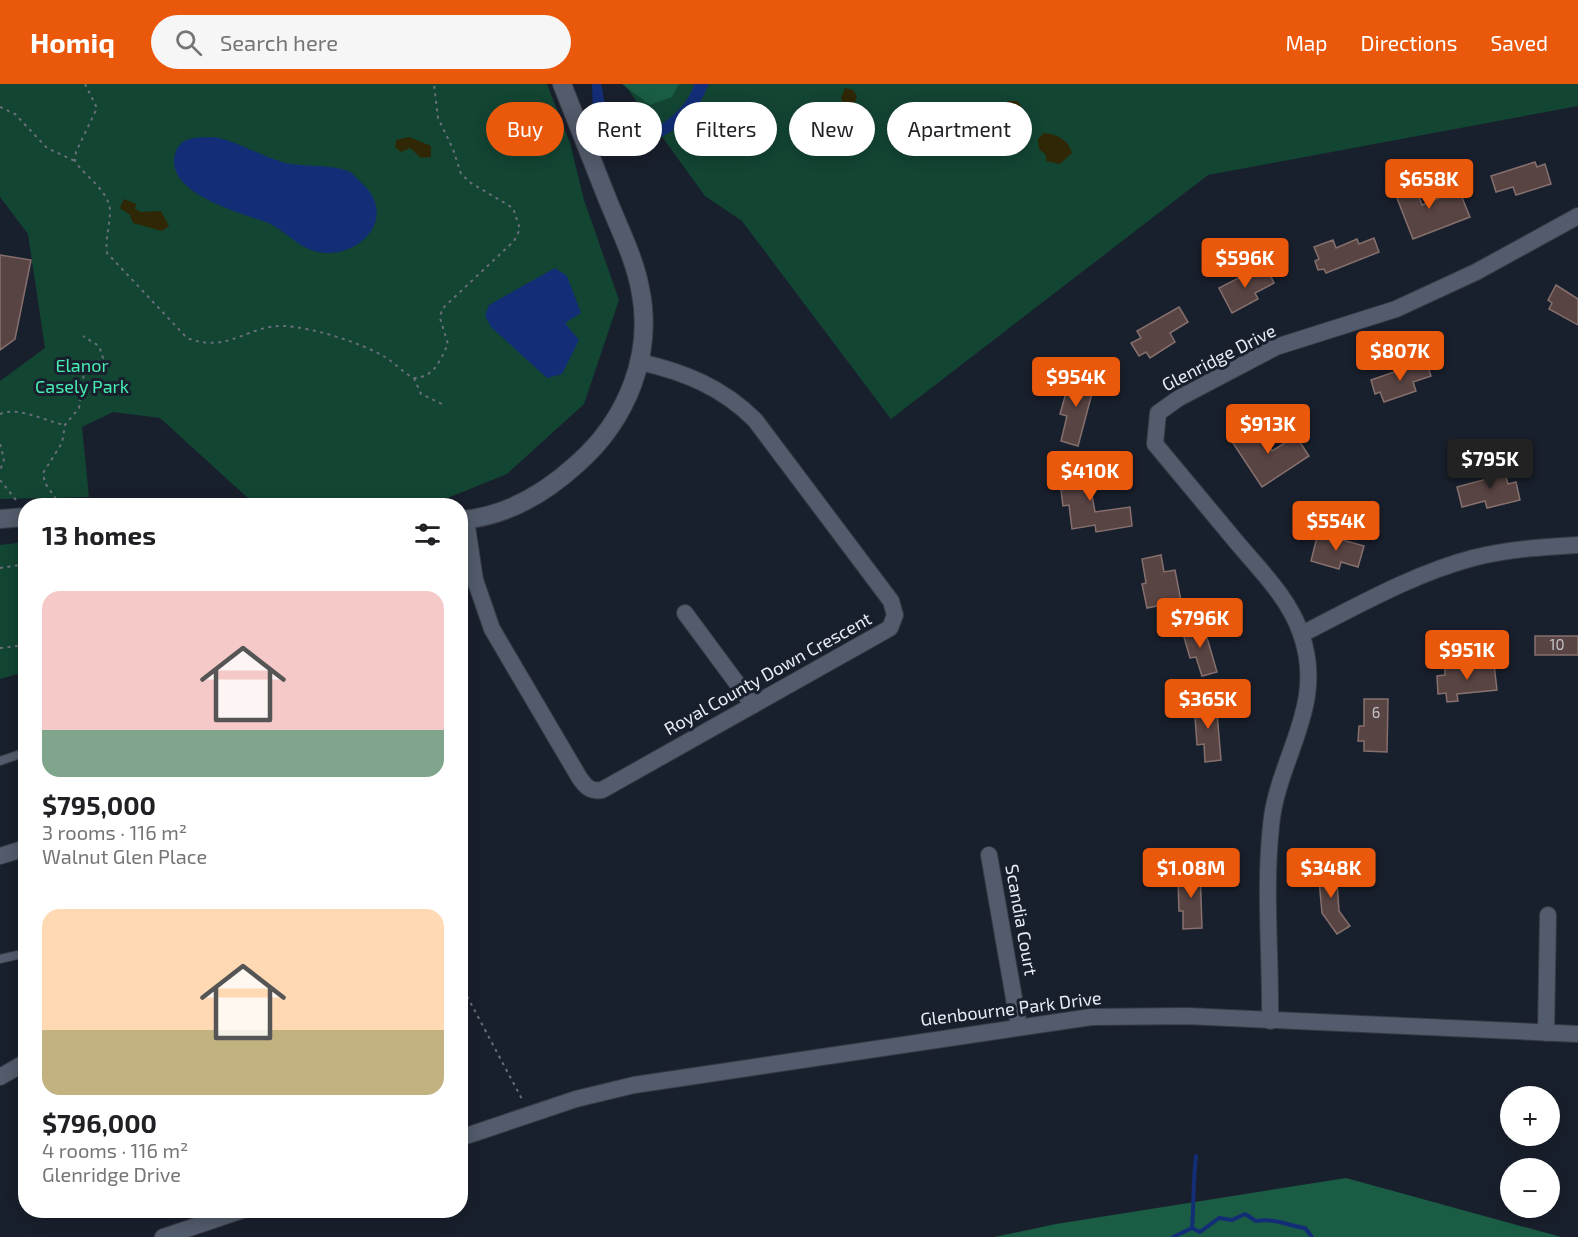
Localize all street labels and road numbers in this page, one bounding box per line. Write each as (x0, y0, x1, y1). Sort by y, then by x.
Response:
street label: Glenridge Drive (1158, 319, 1279, 395)
street label: Royal County Down Crescent (660, 607, 875, 739)
street label: Scandia Court (1001, 862, 1043, 977)
street label: Glenbourne Park Drive (919, 986, 1103, 1030)

